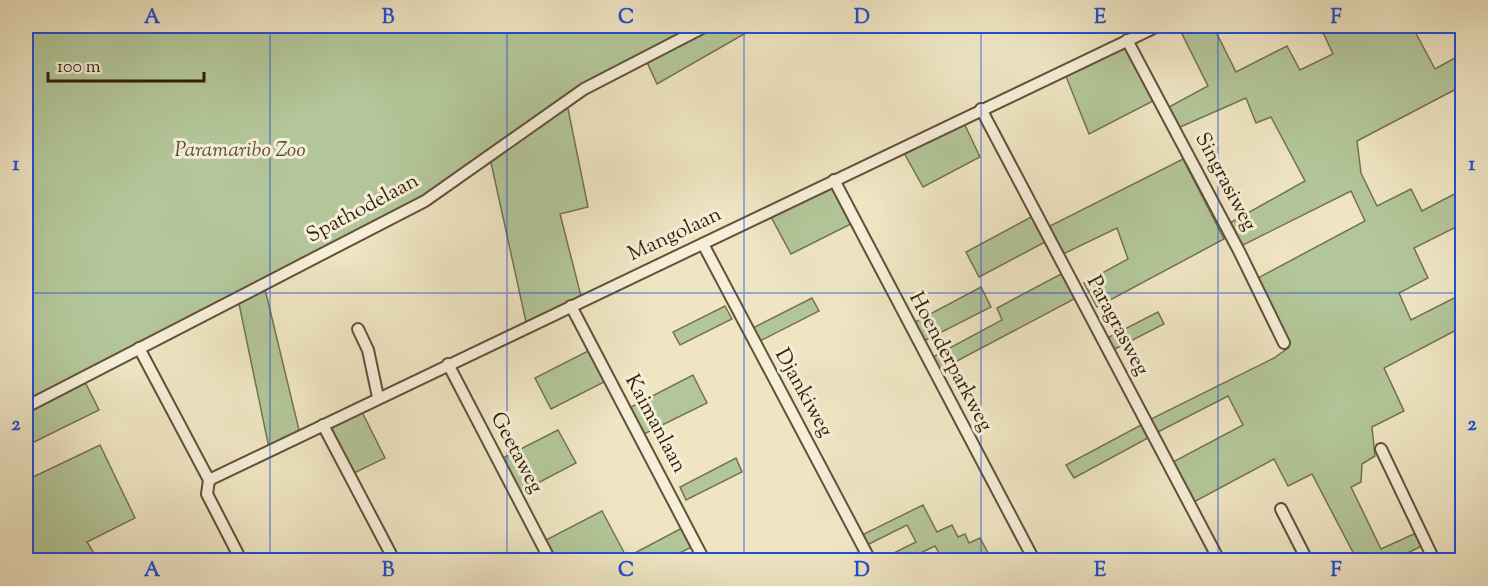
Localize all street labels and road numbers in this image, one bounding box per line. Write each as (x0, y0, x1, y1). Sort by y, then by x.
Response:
street label: Singrasiweg (1186, 127, 1264, 237)
street label: Spathodelaan (301, 167, 425, 251)
street label: Mangolaan (623, 200, 727, 270)
street label: Paragrasweg (1078, 271, 1156, 381)
street label: Hoenderparkweg (901, 287, 999, 437)
street label: Djankiweg (766, 343, 840, 443)
street label: Kaimanlaan (616, 369, 694, 479)
street label: Geetaweg (482, 407, 550, 499)

